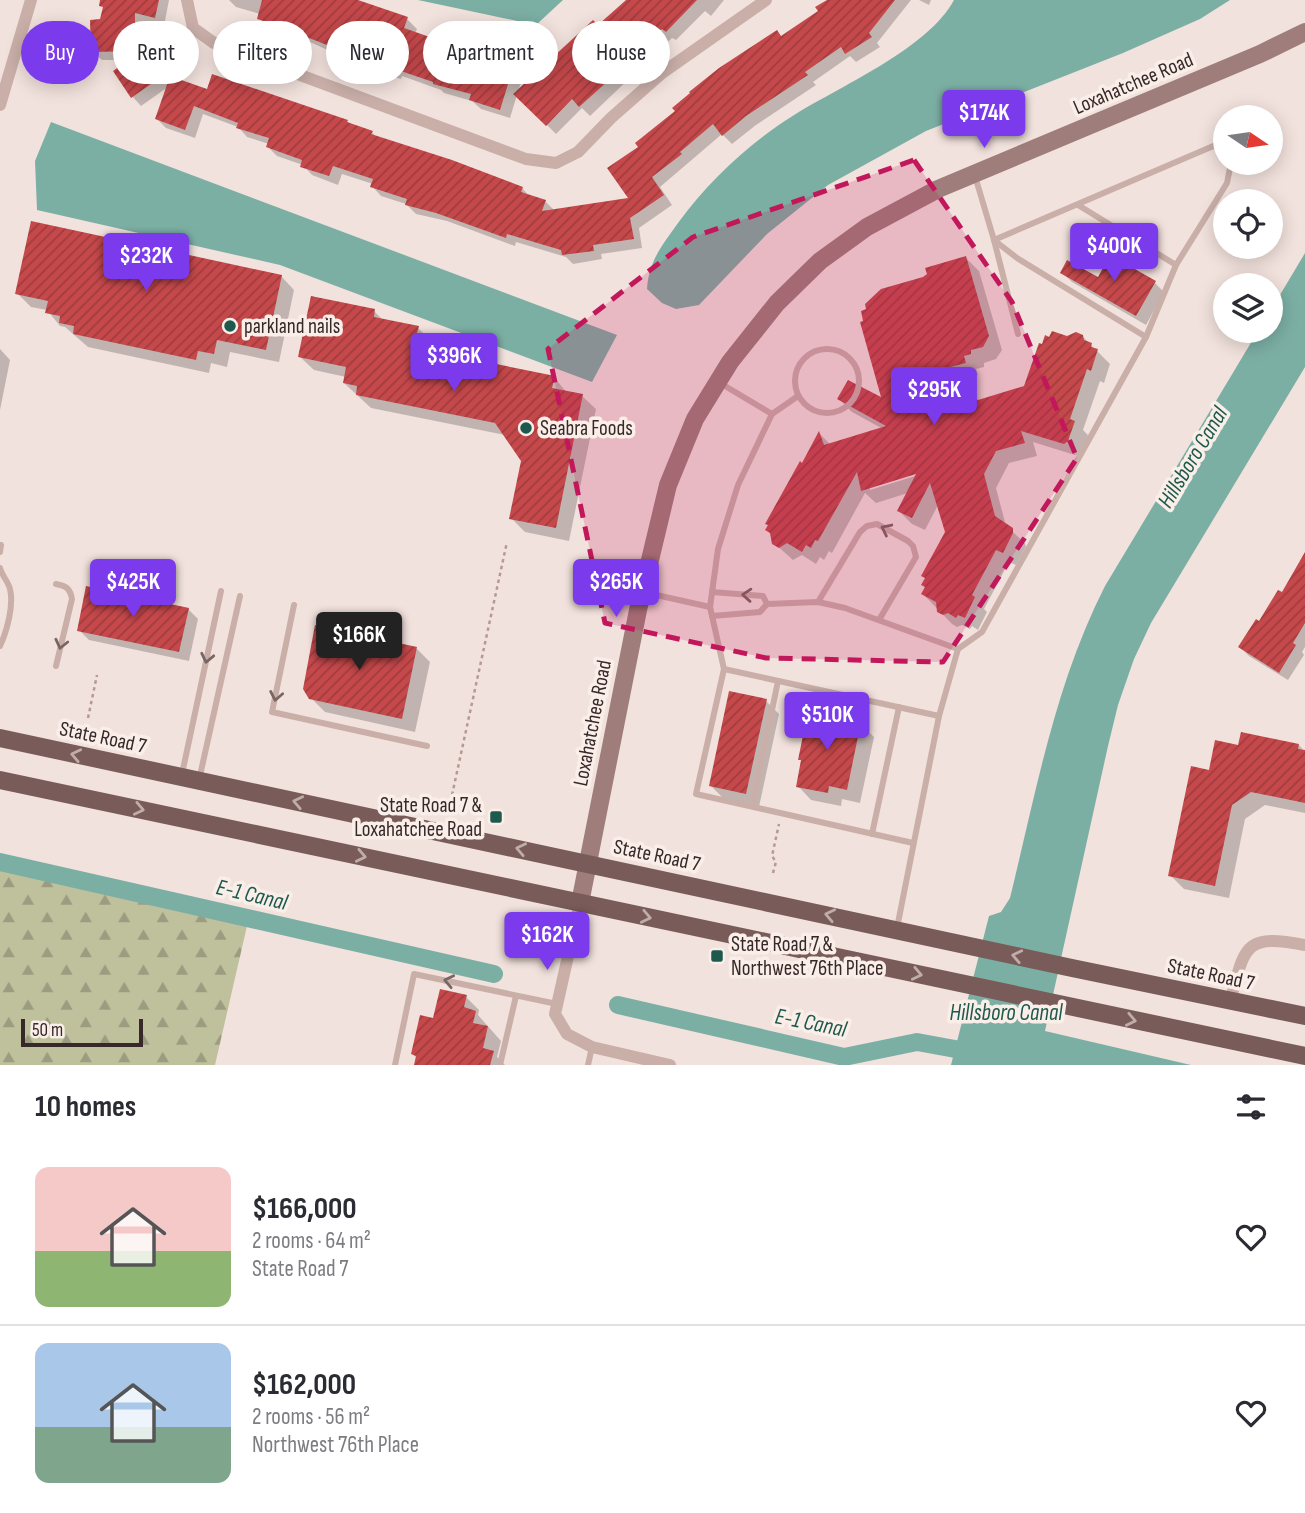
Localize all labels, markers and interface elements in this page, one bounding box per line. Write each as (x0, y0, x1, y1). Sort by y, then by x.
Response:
chip: Buy (21, 21, 99, 84)
chip: Rent (113, 21, 199, 84)
chip: Filters (213, 21, 312, 84)
chip: New (326, 21, 409, 84)
chip: Apartment (423, 21, 558, 84)
chip: House (572, 21, 670, 84)
street label: Loxahatchee Road (1070, 47, 1197, 120)
pin: $174K (935, 90, 1033, 150)
text: $174K (958, 99, 1010, 127)
north arrow (1213, 105, 1283, 175)
map controls (1213, 105, 1283, 343)
button: locate (1213, 189, 1283, 259)
pin: $400K (1065, 224, 1163, 283)
text: $400K (1086, 232, 1142, 260)
pin: $232K (97, 233, 195, 293)
text: $232K (119, 242, 173, 270)
button: layers (1213, 273, 1283, 343)
place label: parkland nails (244, 314, 340, 339)
marker: parkland nails (222, 318, 238, 334)
pin: $396K (405, 334, 503, 393)
text: $396K (426, 342, 482, 370)
pin: $295K (885, 368, 983, 427)
text: $295K (907, 376, 961, 404)
water label: Hillsboro Canal (1152, 401, 1234, 513)
place label: Seabra Foods (540, 416, 633, 441)
marker: Seabra Foods (518, 420, 534, 436)
one-way arrow (881, 524, 893, 538)
pin: $425K (84, 560, 182, 619)
pin: $265K (567, 560, 665, 619)
text: $425K (106, 568, 160, 596)
text: $265K (589, 568, 643, 596)
one-way arrow (741, 588, 752, 603)
pin: $166K (310, 612, 408, 672)
text: $166K (332, 621, 386, 649)
one-way arrow (55, 638, 69, 650)
one-way arrow (200, 652, 215, 664)
street label: Loxahatchee Road (568, 658, 617, 788)
one-way arrow (269, 690, 284, 702)
pin: $510K (778, 692, 876, 752)
text: $510K (800, 701, 854, 729)
street label: State Road 7 (57, 716, 149, 759)
one-way arrow (70, 748, 82, 763)
place label: State Road 7 & Loxahatchee Road (354, 793, 482, 842)
one-way arrow (292, 796, 304, 811)
one-way arrow (133, 801, 145, 816)
marker: State Road 7 & Loxahatchee Road (488, 809, 504, 825)
street label: State Road 7 (611, 834, 703, 877)
one-way arrow (515, 842, 527, 857)
one-way arrow (355, 848, 367, 863)
water label: E-1 Canal (213, 873, 291, 917)
one-way arrow (640, 908, 652, 923)
one-way arrow (824, 909, 836, 924)
pin: $162K (498, 912, 596, 972)
text: $162K (520, 921, 574, 949)
place label: State Road 7 & Northwest 76th Place (731, 932, 883, 981)
marker: State Road 7 & Northwest 76th Place (709, 948, 725, 964)
one-way arrow (1011, 950, 1023, 965)
street label: State Road 7 (1165, 953, 1257, 996)
one-way arrow (911, 966, 923, 981)
one-way arrow (443, 975, 455, 990)
water label: Hillsboro Canal (949, 999, 1063, 1027)
water label: E-1 Canal (773, 1002, 850, 1044)
one-way arrow (1125, 1011, 1137, 1026)
scale bar (21, 1016, 144, 1048)
text: 50 m (32, 1019, 63, 1042)
icon: filters (1232, 1088, 1270, 1126)
text: 10 homes (35, 1089, 136, 1125)
text: $166,000 (252, 1191, 357, 1227)
icon: home (91, 1195, 175, 1279)
icon: heart (1232, 1218, 1270, 1256)
text: 2 rooms · 64 m² (252, 1227, 371, 1255)
text: State Road 7 (252, 1255, 349, 1283)
text: $162,000 (252, 1367, 356, 1403)
icon: home (91, 1371, 175, 1455)
icon: heart (1232, 1394, 1270, 1432)
text: 2 rooms · 56 m² (252, 1403, 370, 1431)
text: Northwest 76th Place (252, 1431, 419, 1459)

